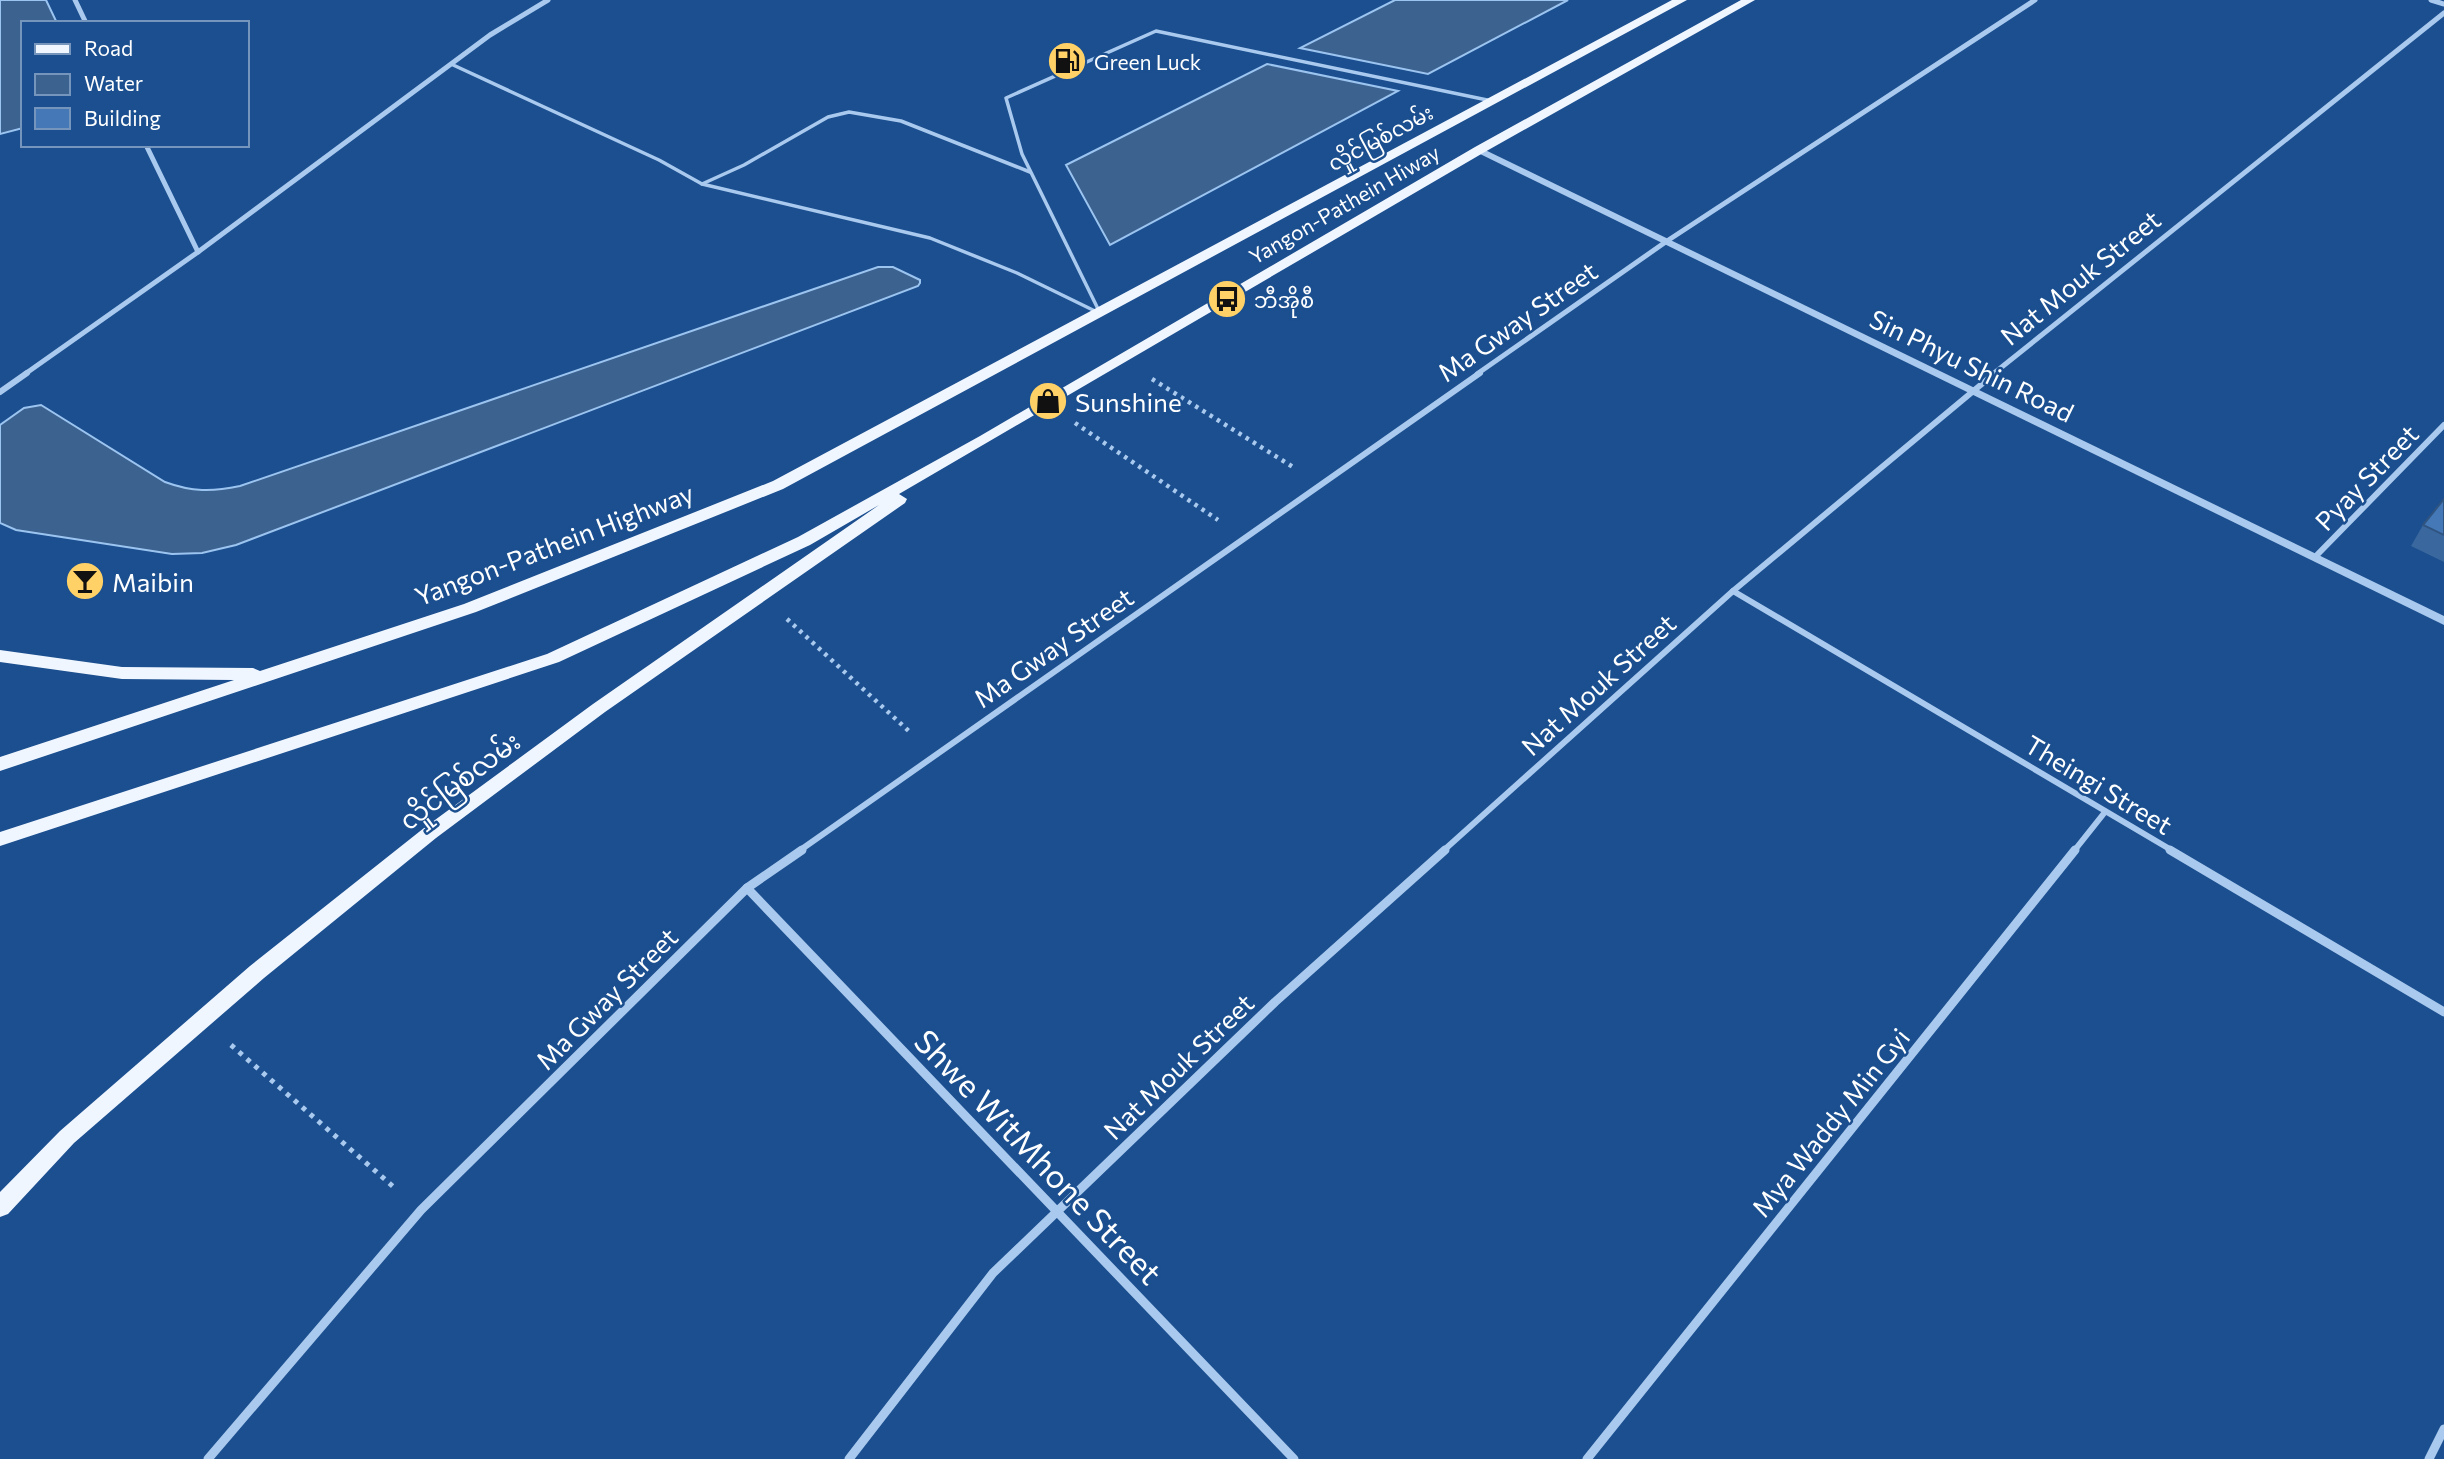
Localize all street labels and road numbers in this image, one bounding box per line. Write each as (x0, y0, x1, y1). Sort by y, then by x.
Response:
street label: လှိုင်မြစ်လမ်း (1322, 97, 1440, 180)
street label: Yangon-Pathein Hiway (1244, 139, 1444, 269)
street label: Nat Mouk Street (1994, 203, 2166, 351)
street label: Ma Gway Street (1431, 255, 1603, 387)
street label: Sin Phyu Shin Road (1865, 302, 2079, 428)
street label: Pyay Street (2308, 418, 2424, 536)
street label: Yangon-Pathein Highway (410, 476, 698, 612)
street label: Ma Gway Street (967, 581, 1139, 713)
street label: Nat Mouk Street (1515, 607, 1681, 761)
street label: လှိုင်မြစ်လမ်း (393, 725, 530, 841)
street label: Theingi Street (2020, 728, 2178, 840)
street label: Ma Gway Street (529, 921, 683, 1075)
street label: Nat Mouk Street (1097, 987, 1259, 1145)
street label: Shwe WitMhone Street (907, 1020, 1171, 1292)
street label: Mya Waddy Min Gyi (1745, 1022, 1915, 1222)

